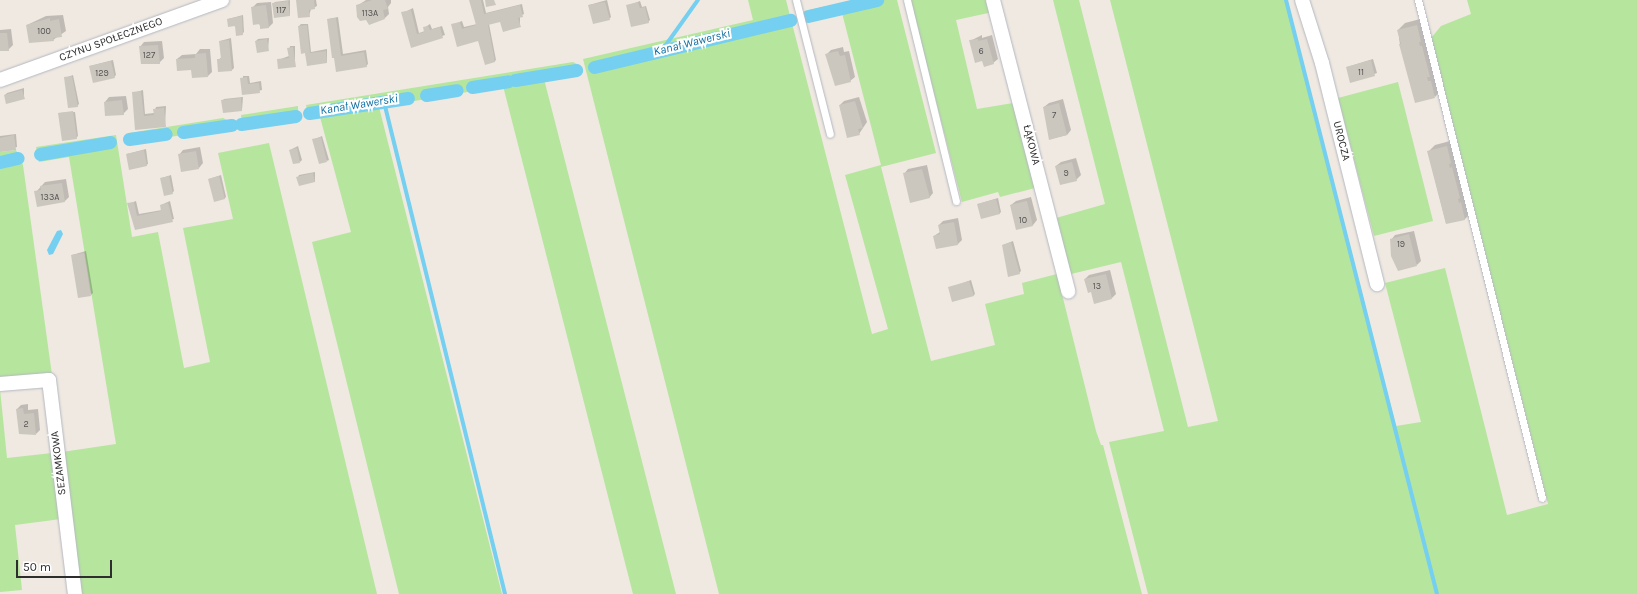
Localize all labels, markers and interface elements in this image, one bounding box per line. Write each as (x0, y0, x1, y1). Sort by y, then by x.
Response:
house number: 117 (276, 5, 286, 15)
house number: 113A (362, 8, 378, 18)
street label: CZYNU SPOŁECZNEGO (58, 15, 164, 65)
house number: 100 (37, 26, 51, 36)
water label: Kanał Wawerski (652, 27, 732, 59)
house number: 6 (978, 46, 984, 56)
house number: 127 (143, 50, 155, 60)
house number: 11 (1358, 67, 1364, 77)
house number: 129 (95, 68, 109, 78)
water label: Kanał Wawerski (319, 92, 399, 118)
house number: 7 (1052, 110, 1056, 120)
street label: UROCZA (1330, 120, 1352, 162)
street label: ŁĄKOWA (1020, 123, 1042, 167)
house number: 9 (1063, 168, 1069, 178)
house number: 133A (41, 192, 59, 202)
house number: 10 (1019, 215, 1027, 225)
house number: 19 (1397, 239, 1405, 249)
house number: 13 (1093, 281, 1101, 291)
house number: 2 (23, 419, 29, 429)
street label: SEZAMKOWA (49, 430, 69, 496)
scale bar (18, 552, 114, 578)
text: 50 m (23, 560, 51, 574)

